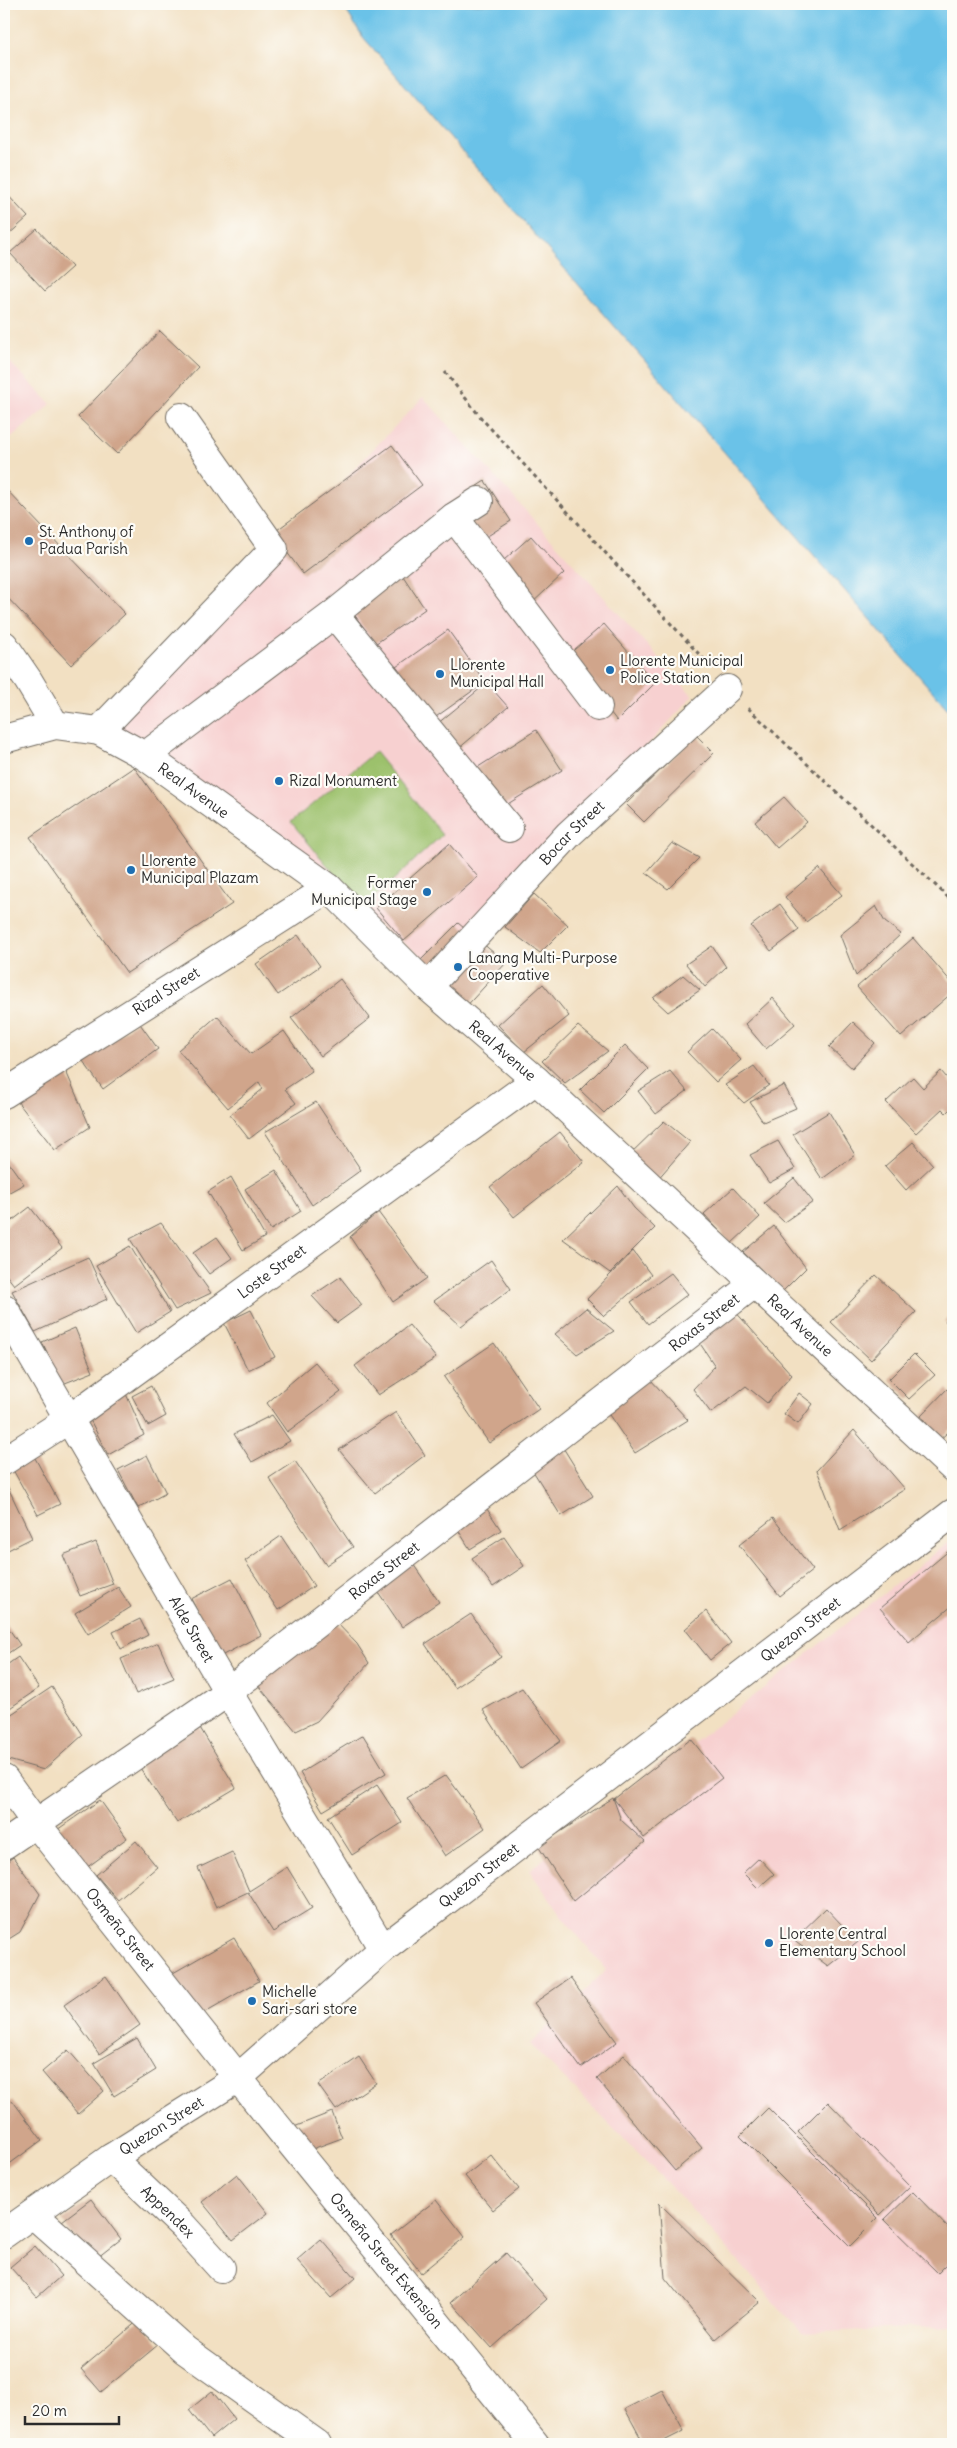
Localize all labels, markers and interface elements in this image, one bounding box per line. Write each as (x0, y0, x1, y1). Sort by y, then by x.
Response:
place label: St. Anthony of Padua Parish (39, 522, 134, 558)
marker: St. Anthony of Padua Parish (23, 535, 35, 547)
place label: Llorente Municipal Police Station (620, 651, 743, 687)
place label: Llorente Municipal Hall (450, 655, 544, 691)
marker: Llorente Municipal Police Station (604, 664, 616, 676)
marker: Llorente Municipal Hall (434, 668, 446, 680)
street label: Real Avenue (154, 758, 233, 822)
place label: Rizal Monument (289, 771, 397, 790)
marker: Rizal Monument (273, 775, 285, 787)
street label: Bocar Street (535, 796, 608, 869)
place label: Llorente Municipal Plazam (141, 851, 259, 887)
marker: Llorente Municipal Plazam (125, 864, 137, 876)
place label: Former Municipal Stage (311, 873, 417, 909)
marker: Former Municipal Stage (421, 886, 433, 898)
place label: Lanang Multi-Purpose Cooperative (468, 948, 617, 984)
marker: Lanang Multi-Purpose Cooperative (452, 961, 464, 973)
street label: Rizal Street (129, 963, 203, 1019)
street label: Real Avenue (465, 1016, 540, 1085)
street label: Loste Street (234, 1240, 309, 1303)
street label: Roxas Street (665, 1289, 743, 1355)
street label: Real Avenue (763, 1290, 837, 1360)
street label: Roxas Street (345, 1537, 423, 1604)
street label: Alde Street (165, 1593, 219, 1666)
street label: Quezon Street (756, 1593, 844, 1666)
street label: Quezon Street (435, 1839, 522, 1912)
street label: Osmeña Street (82, 1884, 159, 1974)
place label: Llorente Central Elementary School (779, 1924, 906, 1960)
marker: Llorente Central Elementary School (763, 1937, 775, 1949)
place label: Michelle Sari-sari store (262, 1982, 357, 2018)
marker: Michelle Sari-sari store (246, 1995, 258, 2007)
street label: Quezon Street (116, 2092, 207, 2159)
street label: Appendex (137, 2181, 199, 2242)
street label: Osmeña Street Extension (326, 2189, 448, 2332)
scale bar (25, 2393, 119, 2425)
text: 20 m (32, 2401, 67, 2420)

